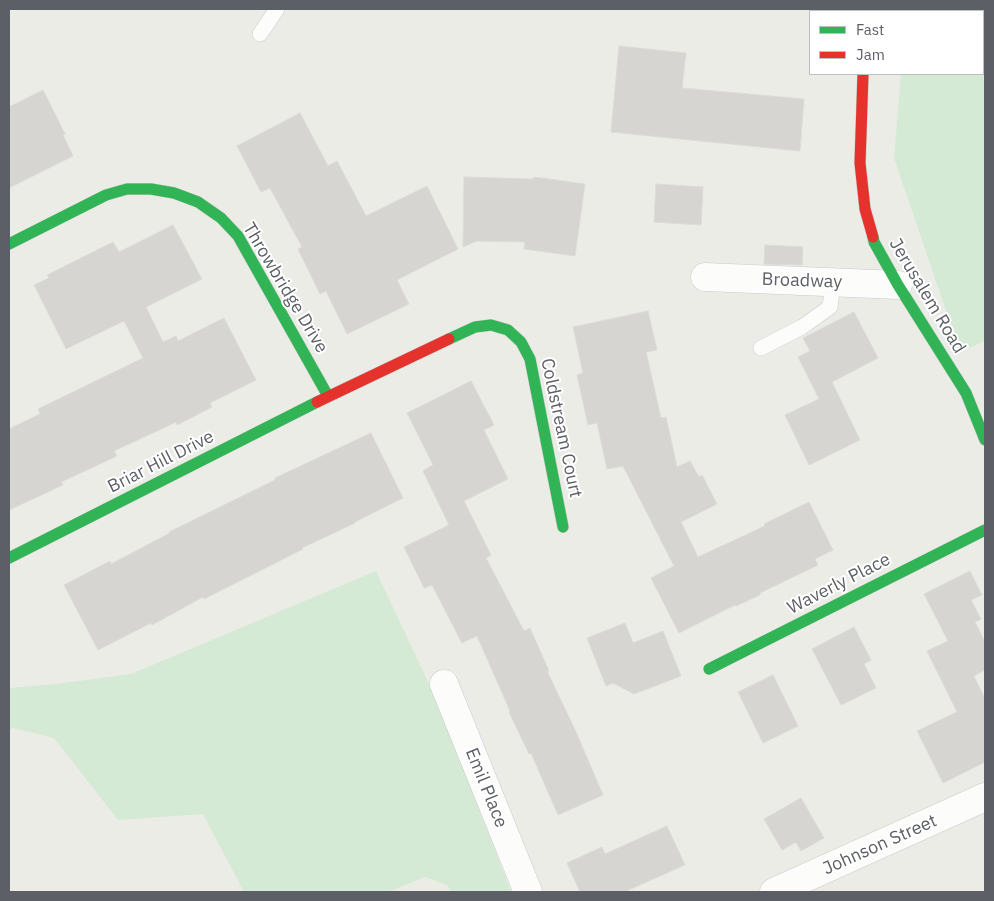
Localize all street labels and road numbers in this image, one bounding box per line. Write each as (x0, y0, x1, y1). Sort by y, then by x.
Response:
street label: Throwbridge Drive (238, 219, 332, 357)
street label: Jerusalem Road (884, 235, 970, 357)
street label: Broadway (761, 269, 843, 293)
street label: Coldstream Court (536, 356, 586, 500)
street label: Briar Hill Drive (104, 426, 218, 498)
street label: Waverly Place (784, 549, 894, 619)
street label: Emil Place (460, 745, 512, 831)
street label: Johnson Street (820, 810, 940, 880)

